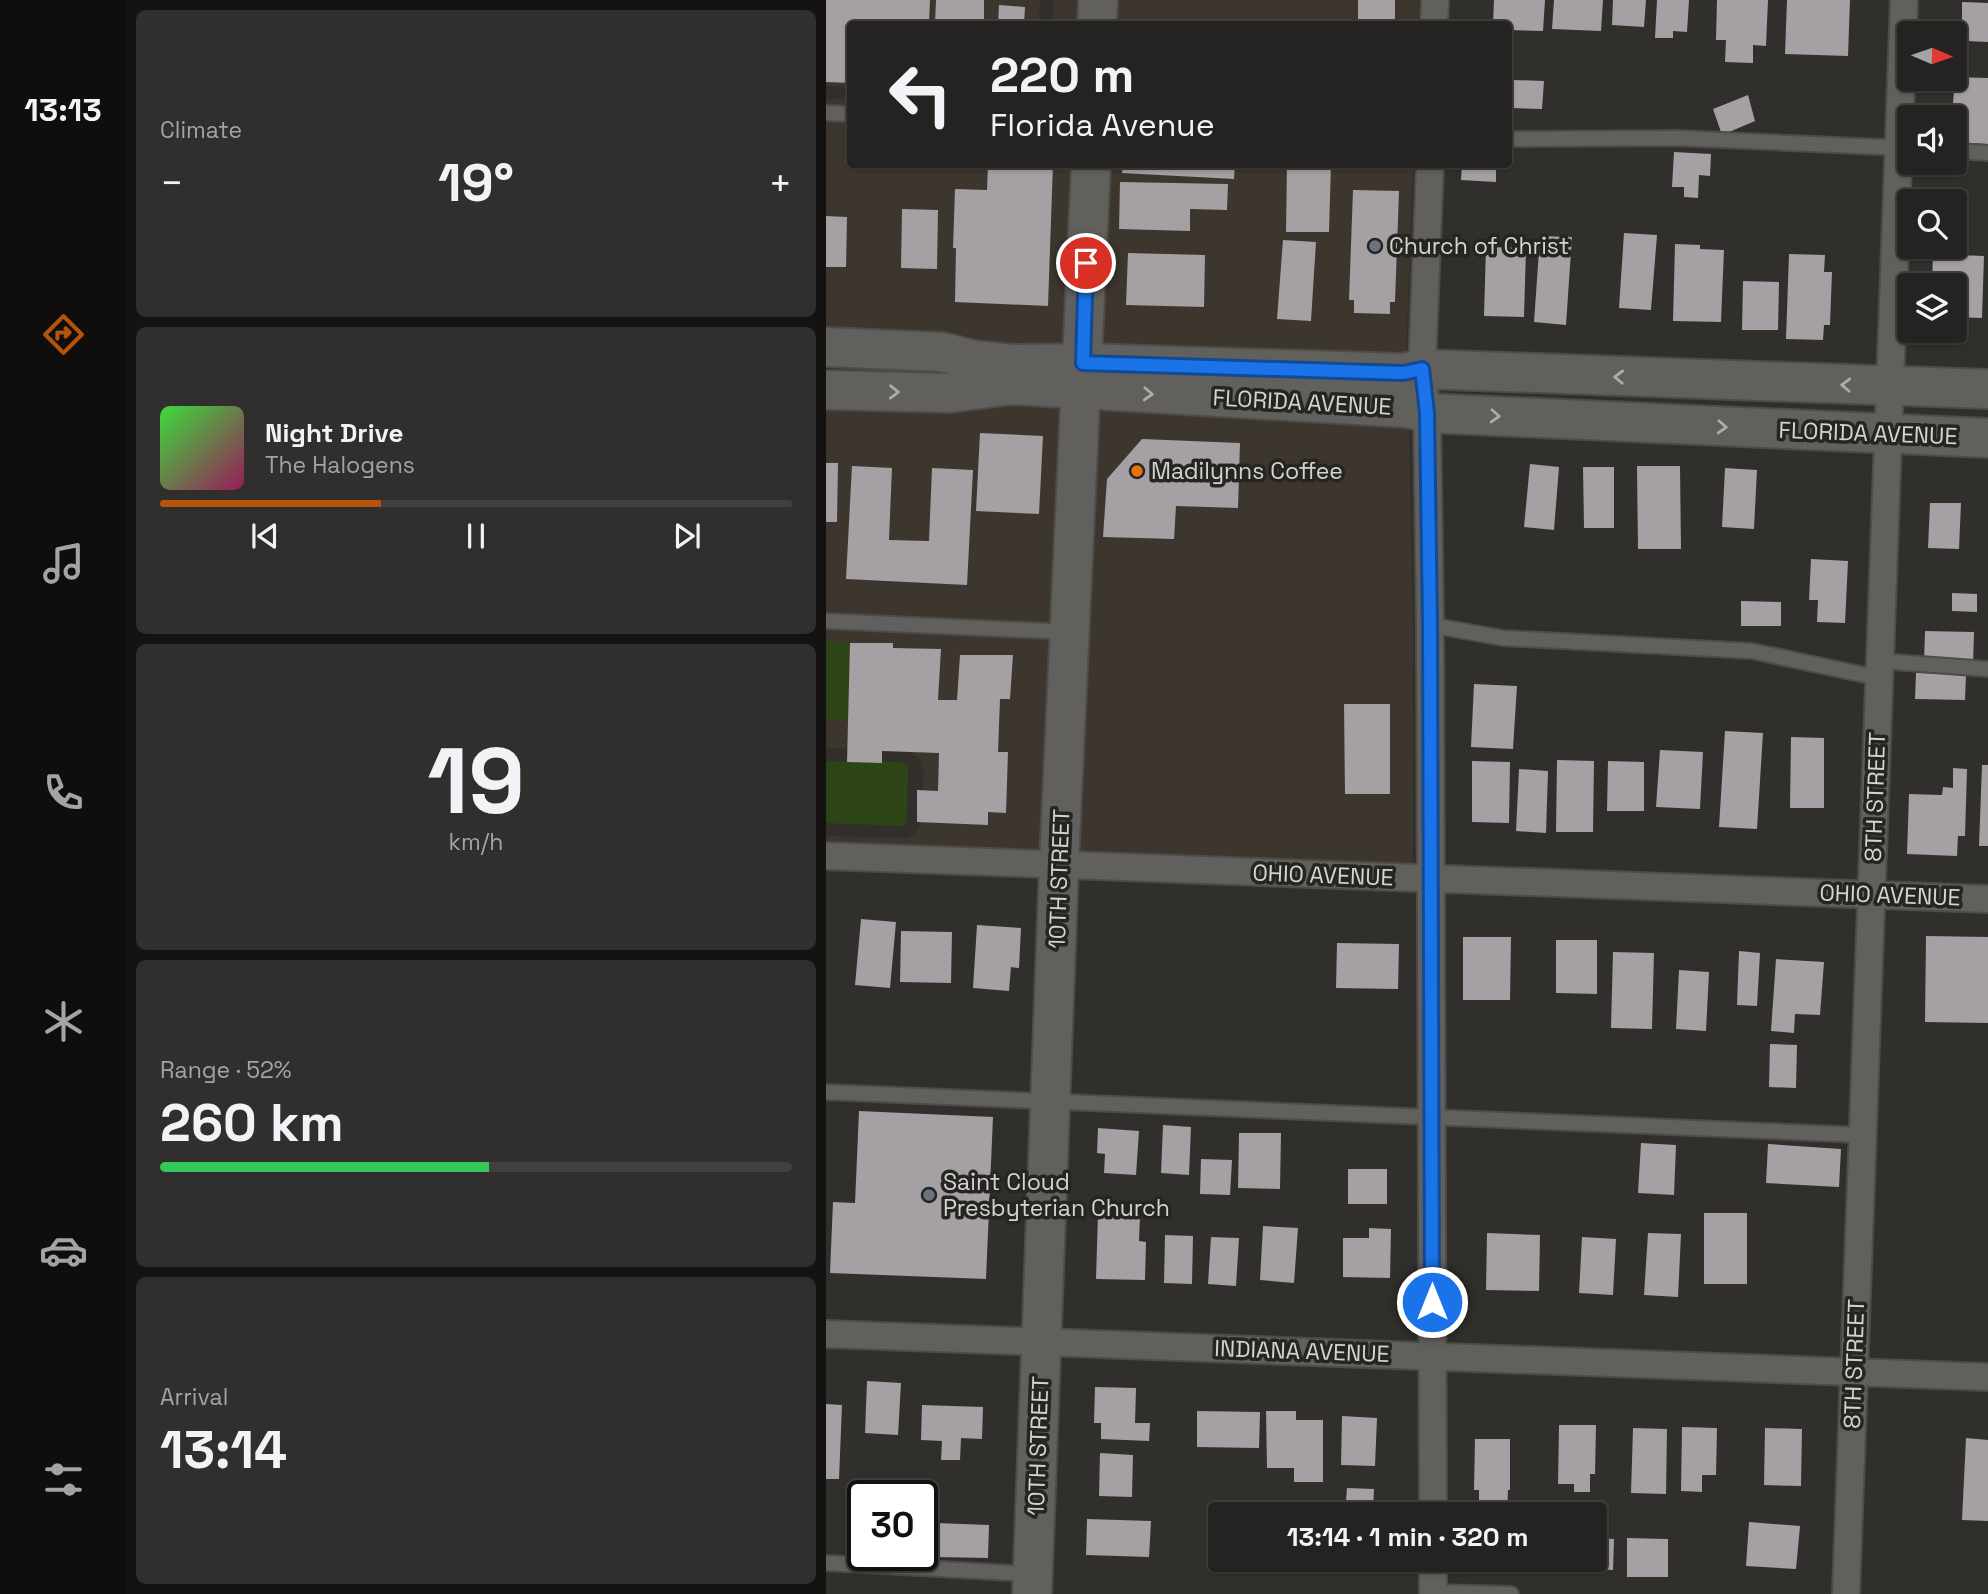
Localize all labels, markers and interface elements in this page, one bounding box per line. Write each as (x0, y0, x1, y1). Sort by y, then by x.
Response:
north arrow (1897, 21, 1967, 91)
map controls (1897, 21, 1967, 343)
text: 220 m (990, 44, 1134, 106)
icon: left (875, 49, 966, 140)
text: 13:13 (24, 90, 102, 130)
text: Florida Avenue (990, 105, 1215, 145)
button: sound (1897, 105, 1967, 175)
text: Climate (160, 115, 242, 145)
text: 19° (438, 150, 514, 216)
text: − (160, 159, 184, 207)
text: + (768, 159, 792, 207)
button: search (1897, 189, 1967, 259)
place label: Church of Christ (1389, 231, 1569, 261)
pin (1056, 233, 1116, 293)
marker: Church of Christ (1367, 238, 1383, 254)
icon: arrive (1067, 244, 1105, 282)
button: layers (1897, 273, 1967, 343)
icon: directions (39, 310, 88, 359)
one-way arrow (1613, 369, 1624, 384)
one-way arrow (1841, 377, 1852, 392)
street label: FLORIDA AVENUE (1212, 382, 1392, 422)
one-way arrow (889, 384, 900, 400)
one-way arrow (1143, 387, 1154, 402)
one-way arrow (1490, 409, 1501, 424)
street label: FLORIDA AVENUE (1778, 415, 1958, 451)
text: Night Drive (265, 416, 403, 450)
one-way arrow (1717, 419, 1728, 434)
text: The Halogens (265, 450, 415, 480)
place label: Madilynns Coffee (1151, 456, 1343, 486)
marker: Madilynns Coffee (1129, 463, 1145, 479)
icon: previous (246, 517, 284, 555)
icon: pause (457, 517, 495, 555)
icon: next (668, 517, 706, 555)
icon: music (39, 539, 88, 588)
text: 19 (427, 723, 525, 840)
street label: 8TH STREET (1858, 732, 1892, 862)
icon: phone (39, 768, 88, 817)
street label: 10TH STREET (1042, 809, 1076, 949)
text: km/h (449, 827, 503, 857)
street label: OHIO AVENUE (1252, 858, 1394, 892)
street label: OHIO AVENUE (1819, 878, 1961, 912)
icon: climate (39, 997, 88, 1046)
text: Range · 52% (160, 1055, 292, 1085)
text: 260 km (160, 1090, 344, 1156)
place label: Saint Cloud Presbyterian Church (943, 1167, 1170, 1223)
marker: Saint Cloud Presbyterian Church (921, 1187, 937, 1203)
icon: car (39, 1226, 88, 1275)
position arrow (1395, 1265, 1469, 1339)
street label: 8TH STREET (1837, 1299, 1871, 1429)
street label: INDIANA AVENUE (1214, 1333, 1390, 1369)
street label: 10TH STREET (1021, 1376, 1055, 1516)
text: Arrival (160, 1382, 228, 1412)
text: 13:14 (160, 1417, 287, 1483)
icon: filters (39, 1455, 88, 1504)
speed limit sign: 30 (847, 1480, 938, 1571)
text: 13:14 · 1 min · 320 m (1287, 1520, 1528, 1554)

